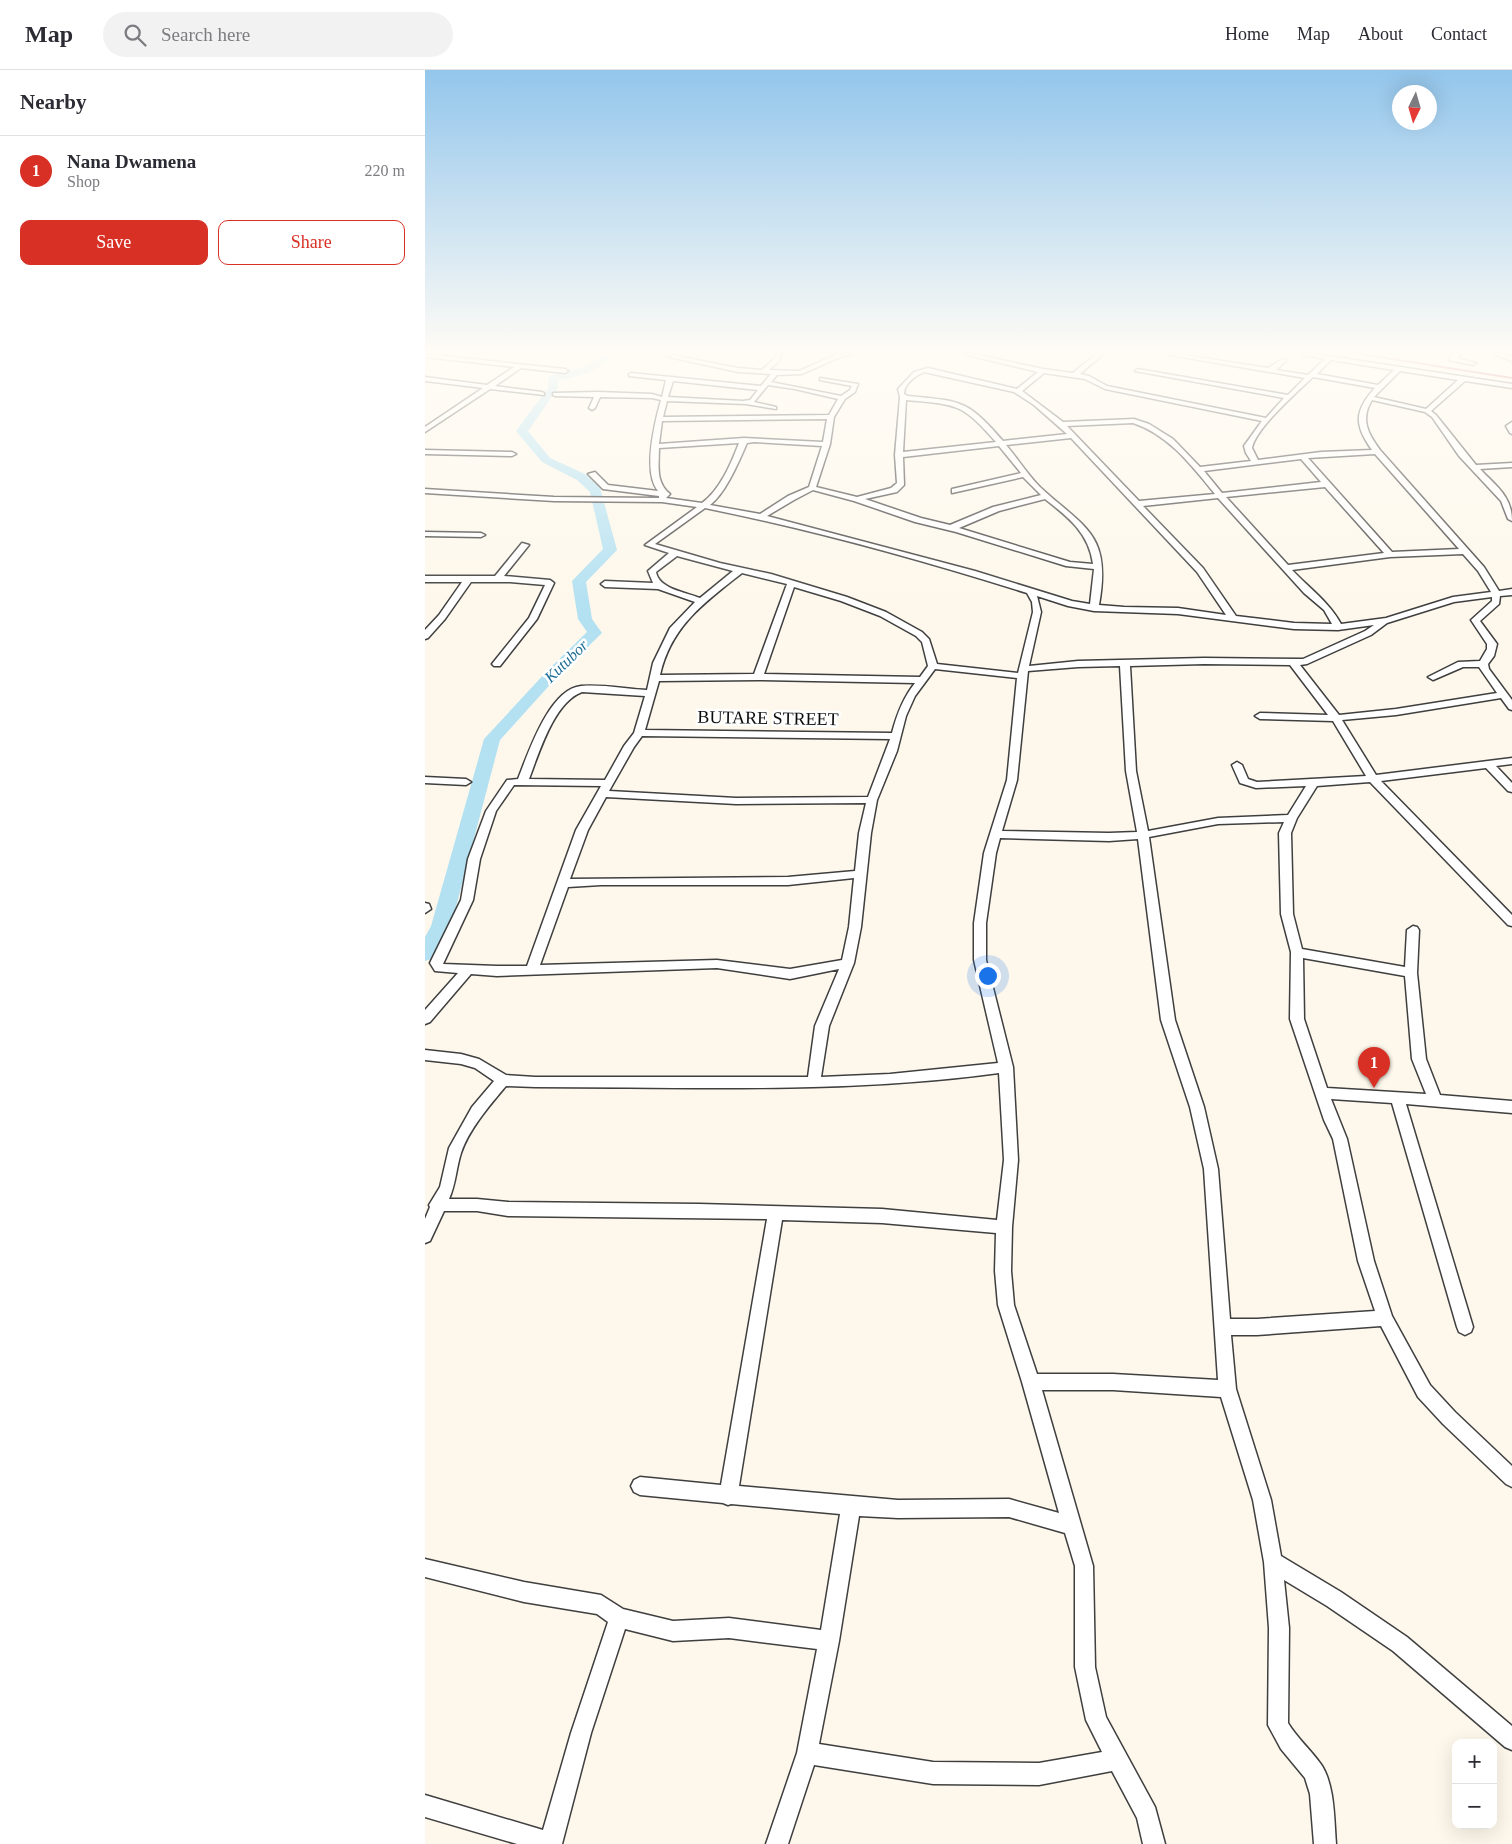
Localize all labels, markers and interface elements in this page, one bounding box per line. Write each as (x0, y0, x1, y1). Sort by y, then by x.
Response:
search box (103, 12, 453, 57)
text: Map (25, 21, 73, 47)
icon: search (121, 21, 149, 49)
text: Search here (161, 24, 250, 45)
text: Home (1225, 24, 1269, 44)
text: Map (1297, 24, 1330, 44)
text: About (1358, 24, 1403, 44)
text: Contact (1431, 24, 1487, 44)
north arrow (1392, 85, 1437, 130)
text: Nearby (20, 90, 87, 114)
text: Nana Dwamena (67, 151, 196, 172)
text: 1 (32, 162, 40, 179)
text: 220 m (365, 162, 405, 179)
text: Shop (67, 173, 100, 190)
button: Save (20, 220, 208, 265)
button: Share (218, 220, 405, 265)
water label: Kutubor (540, 636, 592, 686)
street label: BUTARE STREET (697, 707, 839, 729)
your location (975, 963, 1001, 989)
pin: 1 (1358, 1047, 1390, 1088)
map controls (1452, 1739, 1497, 1829)
button: + (1452, 1739, 1497, 1784)
button: − (1452, 1784, 1497, 1829)

